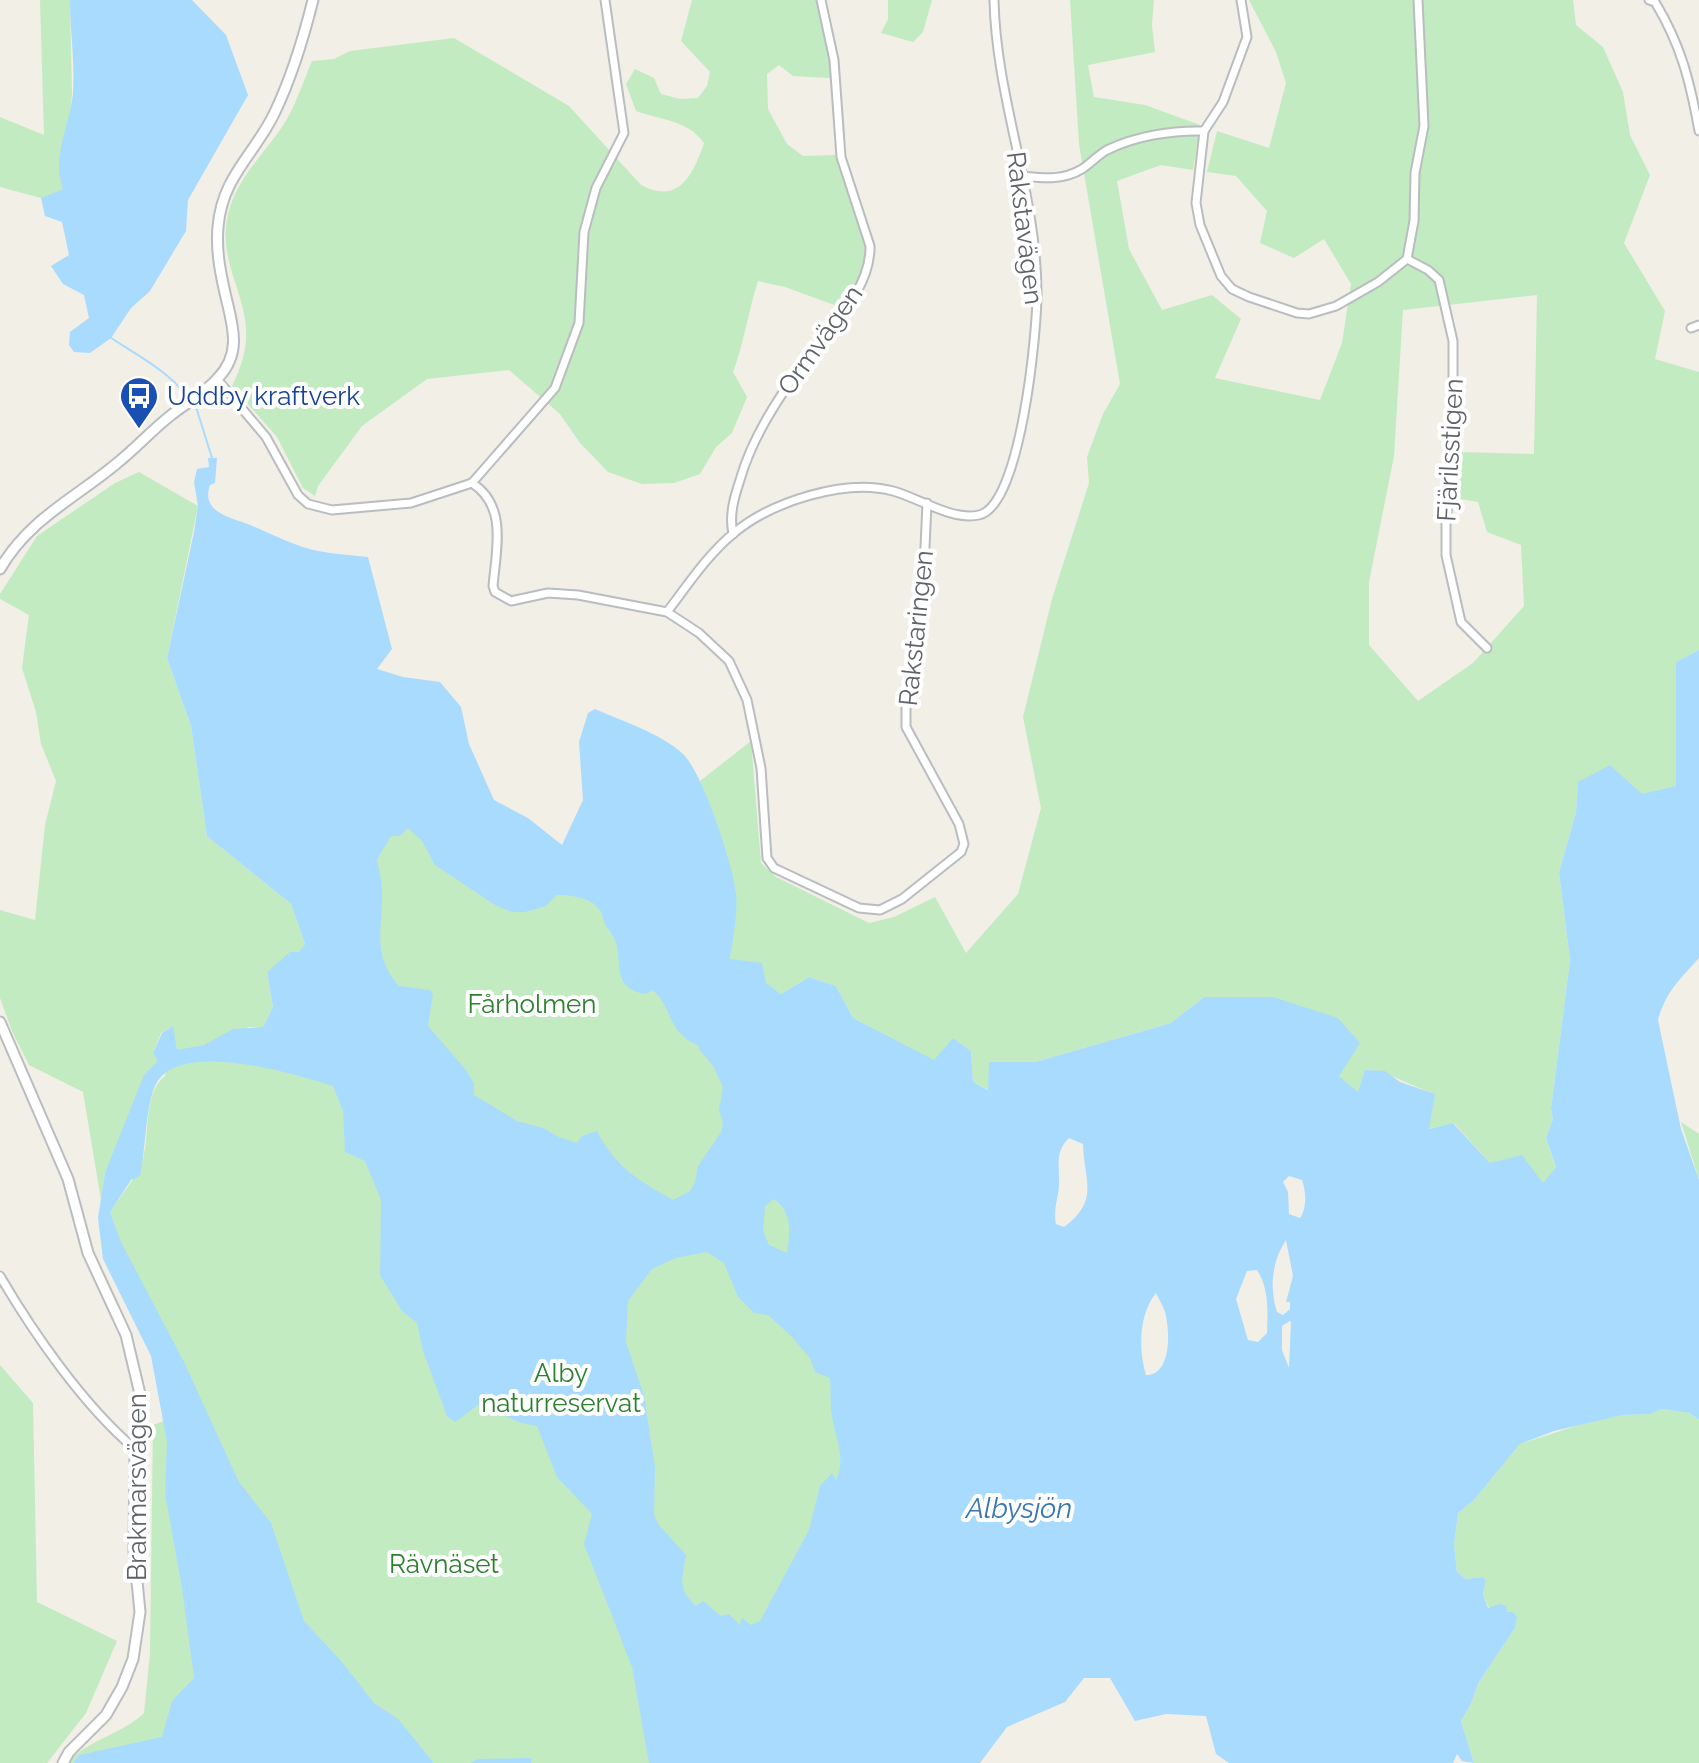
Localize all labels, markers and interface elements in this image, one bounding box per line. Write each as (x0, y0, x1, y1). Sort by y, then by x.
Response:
street label: Rakstavägen (1001, 150, 1049, 306)
street label: Ormvägen (771, 280, 869, 400)
bus stop icon: Uddby kraftverk (118, 375, 160, 430)
street label: Fjärilsstigen (1431, 378, 1469, 522)
place label: Uddby kraftverk (167, 381, 360, 411)
street label: Rakstaringen (893, 549, 939, 707)
park label: Fårholmen (468, 989, 596, 1019)
park label: Alby naturreservat (481, 1358, 641, 1418)
street label: Brakmarsvägen (122, 1393, 152, 1581)
water label: Albysjön (964, 1492, 1072, 1525)
park label: Rävnäset (389, 1549, 499, 1579)

